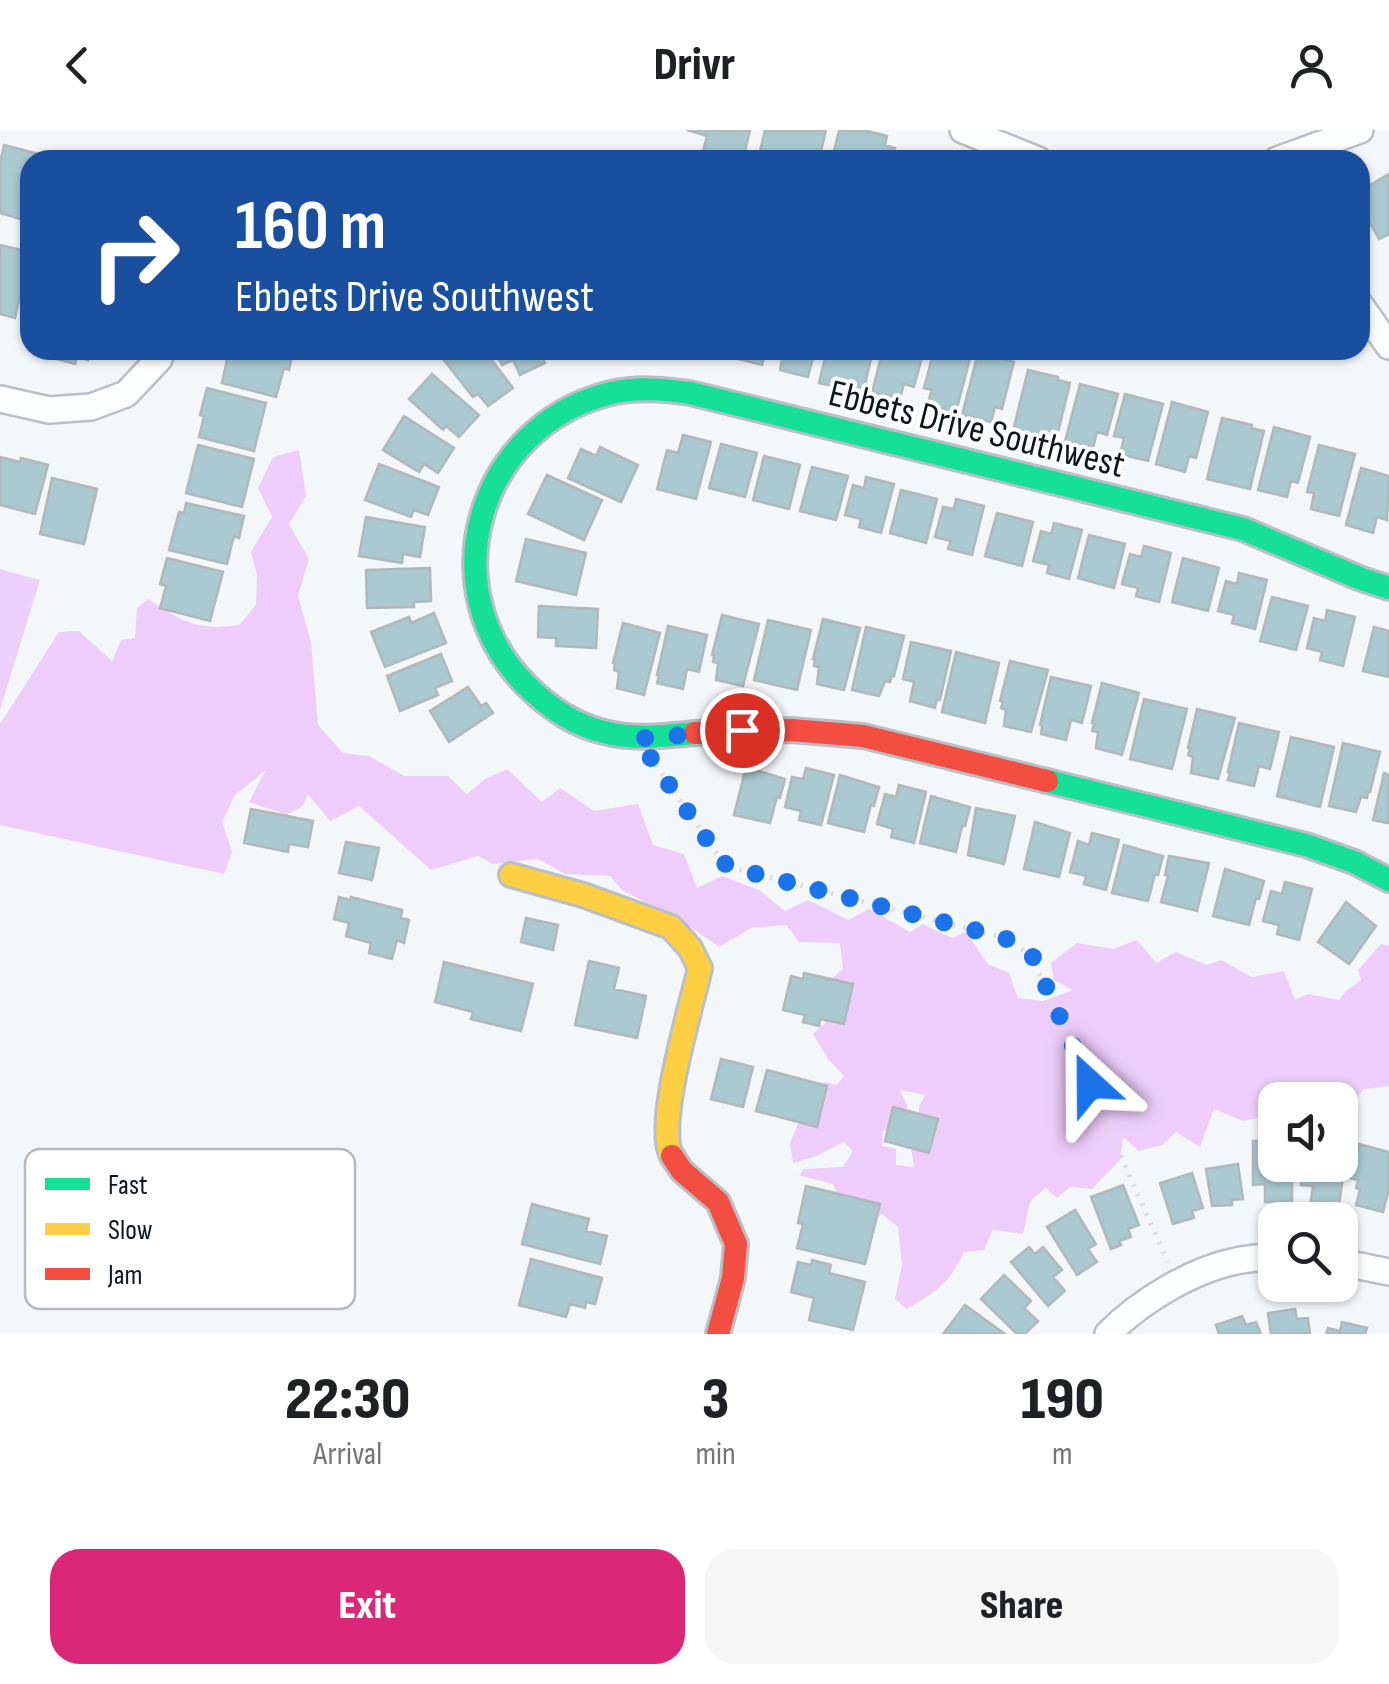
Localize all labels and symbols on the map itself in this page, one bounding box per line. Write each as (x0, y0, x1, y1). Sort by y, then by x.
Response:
street label: Ebbets Drive Southwest (824, 371, 1129, 488)
pin (700, 688, 785, 773)
position arrow (1038, 1032, 1142, 1136)
legend (25, 1149, 355, 1309)
text: Fast (108, 1169, 147, 1202)
text: Slow (108, 1214, 153, 1247)
text: Jam (107, 1259, 143, 1292)

